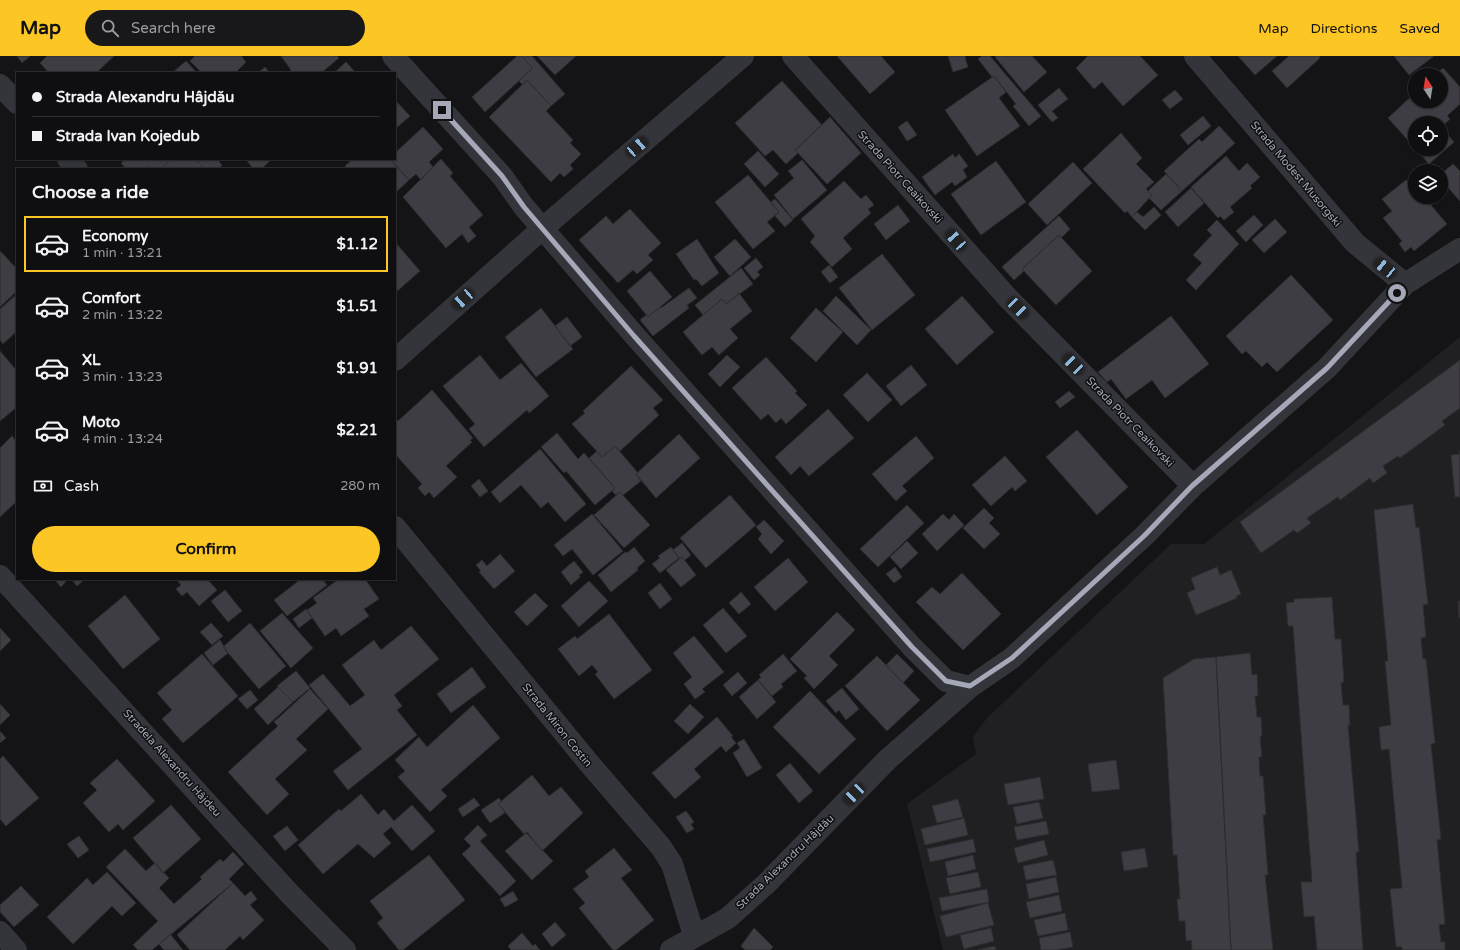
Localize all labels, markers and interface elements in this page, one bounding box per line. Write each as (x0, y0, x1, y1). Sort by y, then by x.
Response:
search box (85, 10, 365, 46)
text: Map (20, 17, 61, 39)
icon: search (99, 17, 121, 39)
text: Search here (131, 19, 215, 37)
text: Map (1258, 20, 1289, 37)
text: Directions (1311, 20, 1378, 37)
text: Saved (1400, 20, 1440, 37)
north arrow (1408, 68, 1448, 108)
map controls (1408, 68, 1448, 204)
text: Strada Alexandru Hâjdău (56, 88, 234, 106)
route end (433, 101, 451, 119)
button: locate (1408, 116, 1448, 156)
street label: Strada Modest Musorgski (1248, 119, 1344, 229)
text: Strada Ivan Kojedub (56, 127, 200, 145)
street label: Strada Piotr Ceaikovski (855, 128, 945, 226)
car (624, 135, 650, 159)
button: layers (1408, 164, 1448, 204)
text: Choose a ride (32, 181, 149, 203)
icon: car (34, 226, 70, 262)
text: Economy (82, 227, 148, 245)
car (944, 227, 968, 253)
text: $1.12 (337, 235, 378, 253)
text: 1 min · 13:21 (82, 245, 163, 261)
car (1372, 256, 1398, 280)
route start (1388, 284, 1406, 302)
car (450, 287, 476, 311)
icon: car (34, 288, 70, 324)
text: Comfort (82, 289, 141, 307)
car (1005, 295, 1031, 321)
text: $1.51 (337, 297, 378, 315)
text: 2 min · 13:22 (82, 307, 163, 323)
icon: car (34, 350, 70, 386)
text: XL (82, 351, 101, 369)
car (1060, 351, 1086, 377)
text: $1.91 (337, 359, 378, 377)
text: 3 min · 13:23 (82, 369, 163, 385)
street label: Strada Piotr Ceaikovski (1084, 374, 1176, 470)
icon: car (34, 412, 70, 448)
text: Moto (82, 413, 120, 431)
text: $2.21 (337, 421, 378, 439)
text: 4 min · 13:24 (82, 431, 163, 447)
icon: cash (32, 475, 54, 497)
text: Cash (64, 477, 99, 495)
text: 280 m (340, 478, 380, 494)
button: Confirm (32, 526, 380, 572)
street label: Strada Miron Costin (519, 681, 595, 769)
street label: Stradela Alexandru Hâjdeu (120, 707, 224, 819)
car (841, 781, 867, 807)
street label: Strada Alexandru Hâjdău (733, 812, 837, 912)

